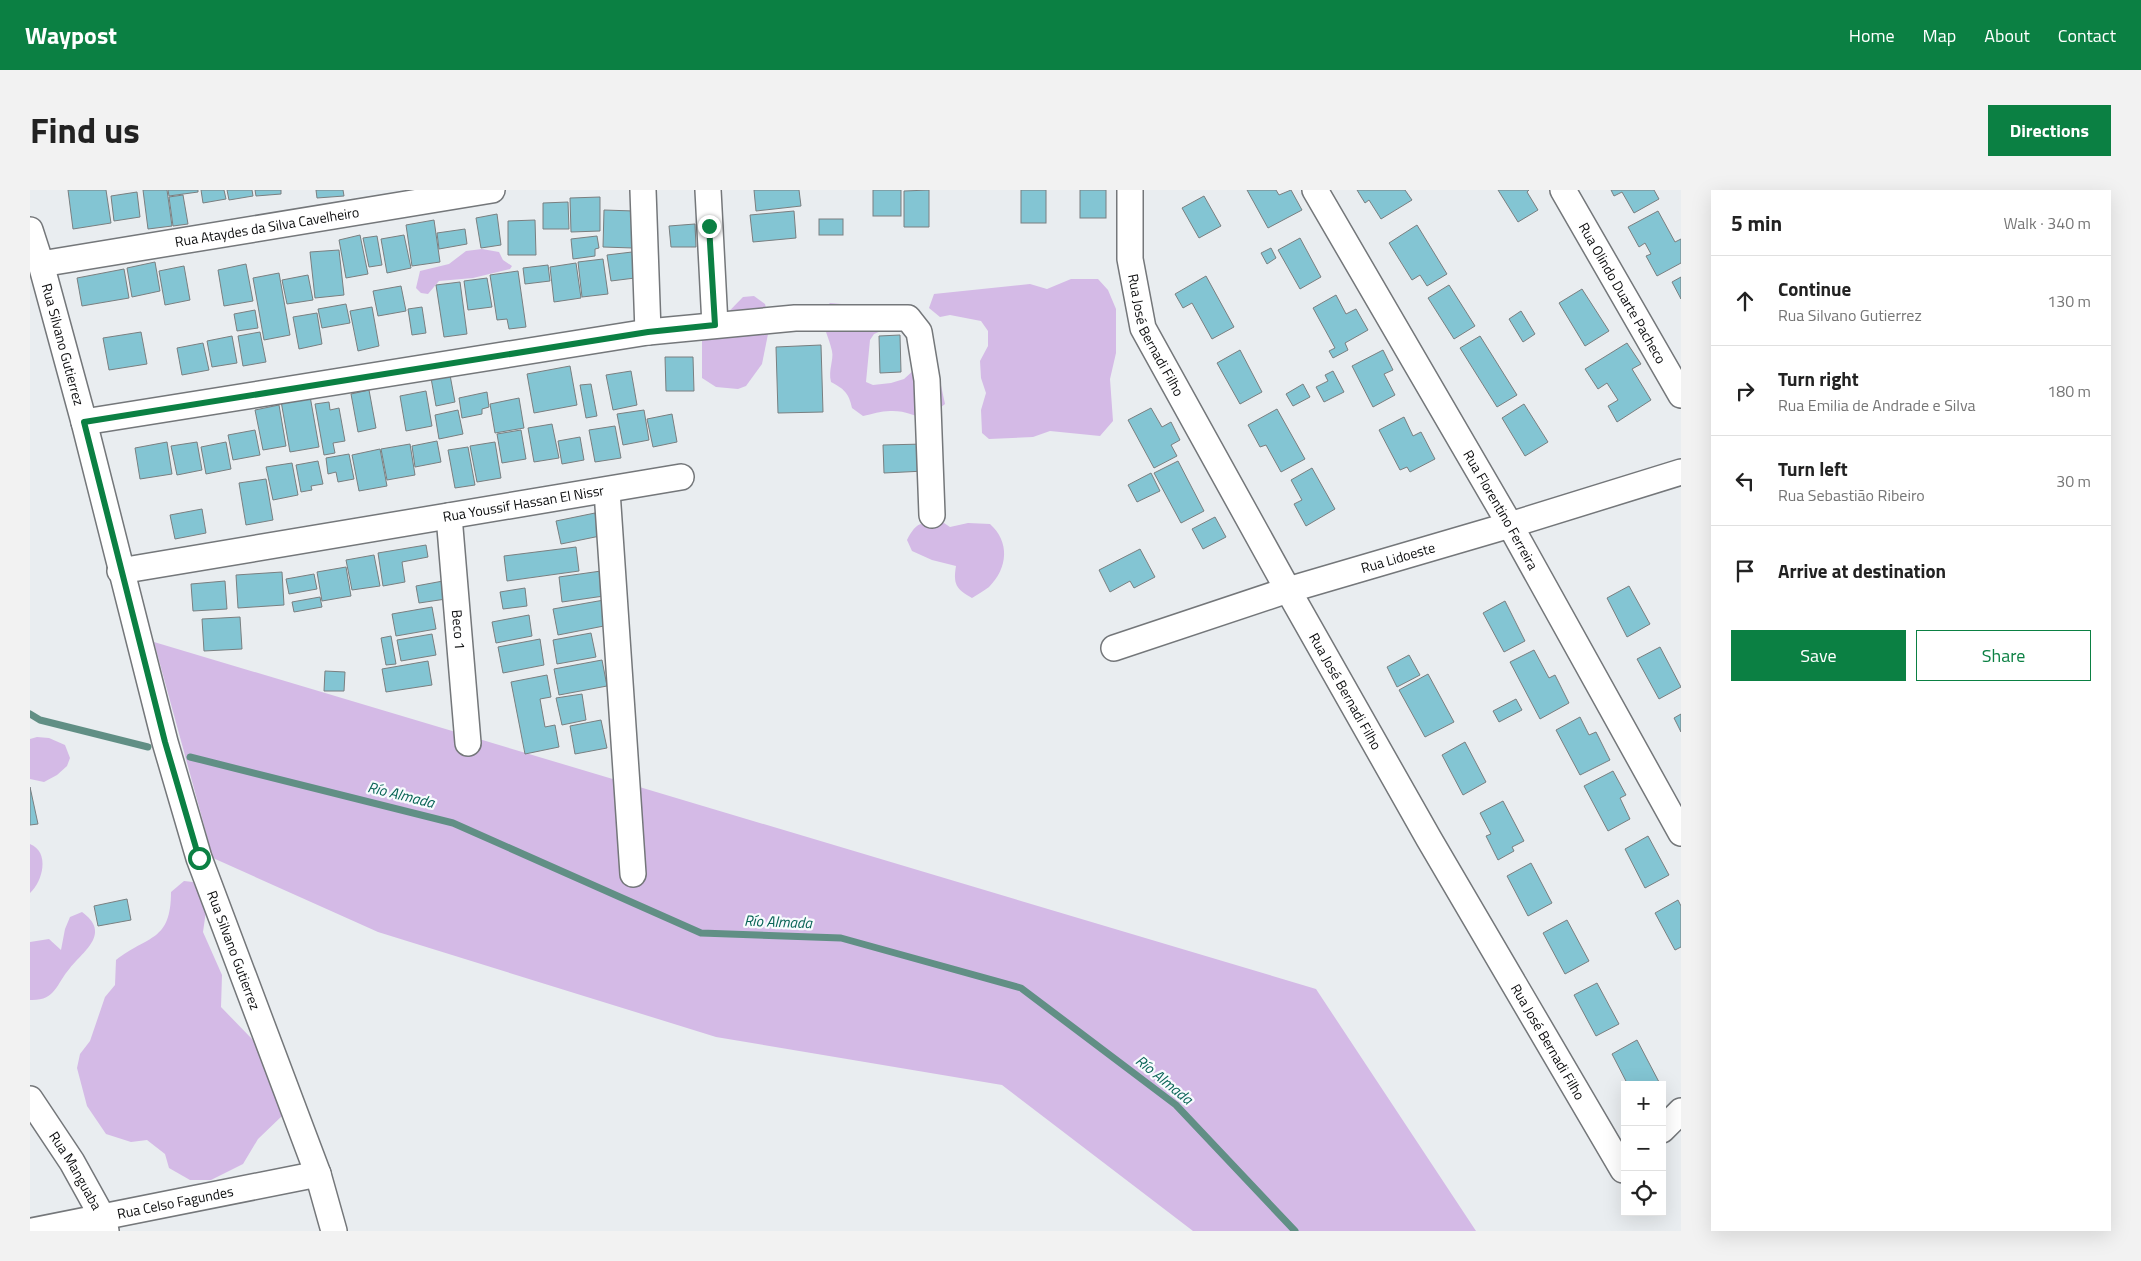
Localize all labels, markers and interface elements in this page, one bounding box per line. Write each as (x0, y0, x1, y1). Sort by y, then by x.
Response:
text: Waypost (25, 17, 117, 53)
text: Home (1849, 22, 1895, 49)
text: Map (1923, 22, 1956, 49)
text: About (1984, 22, 2030, 49)
text: Contact (2058, 22, 2116, 49)
text: Find us (30, 103, 140, 157)
button: Directions (1988, 105, 2111, 156)
street label: Rua Ataydes da Silva Cavelheiro (173, 201, 361, 252)
text: 5 min (1731, 207, 1782, 239)
text: Walk · 340 m (2003, 211, 2091, 235)
route end (698, 215, 721, 238)
street label: Rua Olindo Duarte Pacheco (1574, 218, 1672, 367)
street label: Rua José Bernadi Filho (1123, 272, 1190, 400)
text: Continue (1778, 274, 1851, 303)
street label: Rua Silvano Gutierrez (37, 281, 90, 408)
icon: ahead (1731, 287, 1759, 315)
text: 130 m (2047, 289, 2091, 313)
text: Rua Silvano Gutierrez (1778, 303, 1922, 327)
text: Turn right (1778, 364, 1859, 393)
icon: right (1731, 377, 1759, 405)
text: 180 m (2047, 379, 2091, 403)
text: Rua Emilia de Andrade e Silva (1778, 393, 1976, 417)
street label: Rua Florentino Ferreira (1458, 446, 1544, 574)
text: Turn left (1778, 454, 1848, 483)
icon: left (1731, 467, 1759, 495)
text: 30 m (2056, 469, 2091, 493)
street label: Rua Youssif Hassan El Nissr (441, 479, 606, 527)
text: Rua Sebastião Ribeiro (1778, 483, 1925, 507)
street label: Rua Lidoeste (1358, 537, 1437, 578)
text: Arrive at destination (1778, 556, 1946, 585)
icon: arrive (1731, 557, 1759, 585)
street label: Beco 1 (447, 609, 471, 650)
street label: Rua José Bernadi Filho (1304, 629, 1387, 753)
button: Save (1731, 630, 1906, 681)
button: Share (1916, 630, 2091, 681)
water label: Río Almada (365, 775, 438, 814)
route start (188, 847, 211, 870)
street label: Rua Silvano Gutierrez (202, 887, 266, 1013)
water label: Río Almada (744, 909, 814, 934)
street label: Rua José Bernadi Filho (1506, 980, 1591, 1104)
water label: Río Almada (1131, 1049, 1199, 1111)
map controls (1621, 1081, 1666, 1216)
button: + (1621, 1081, 1666, 1126)
button: − (1621, 1126, 1666, 1171)
street label: Rua Manguaba (44, 1127, 108, 1214)
button: locate (1621, 1171, 1666, 1216)
street label: Rua Celso Fagundes (115, 1180, 235, 1224)

